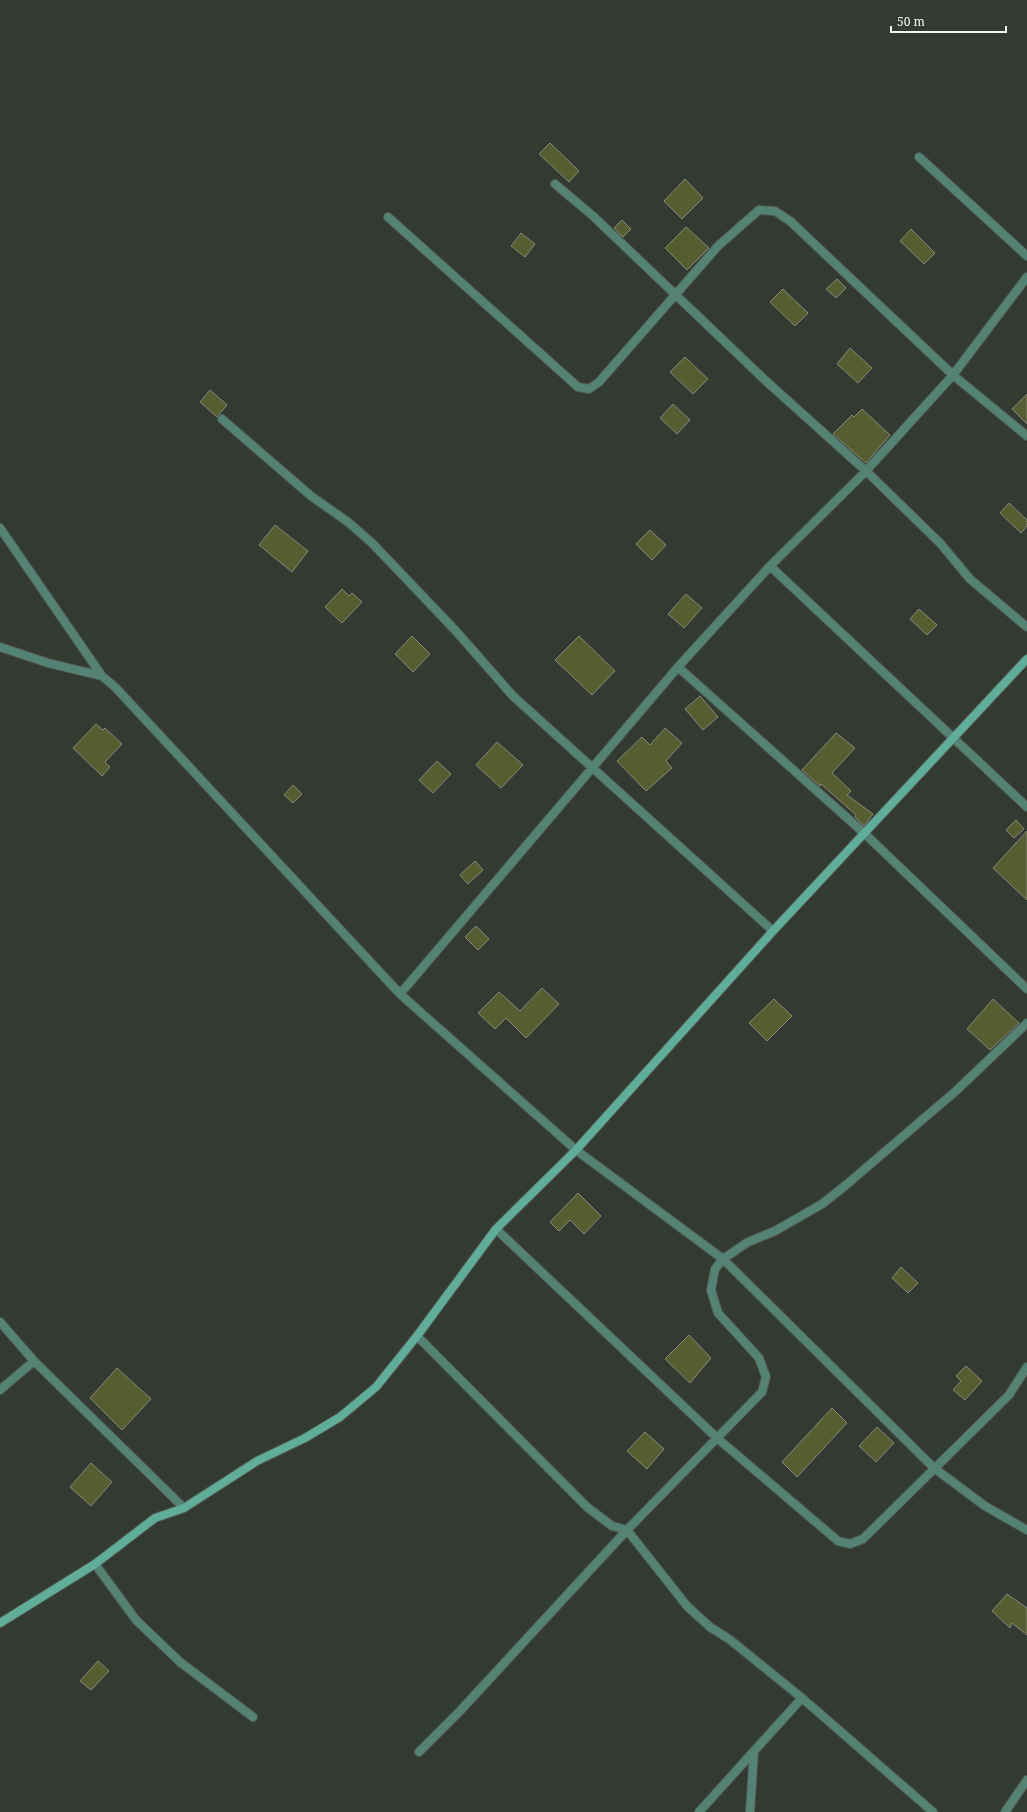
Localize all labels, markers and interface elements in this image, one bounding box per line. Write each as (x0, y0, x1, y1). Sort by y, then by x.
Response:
scale bar (891, 8, 1006, 34)
text: 50 m (897, 13, 925, 30)

